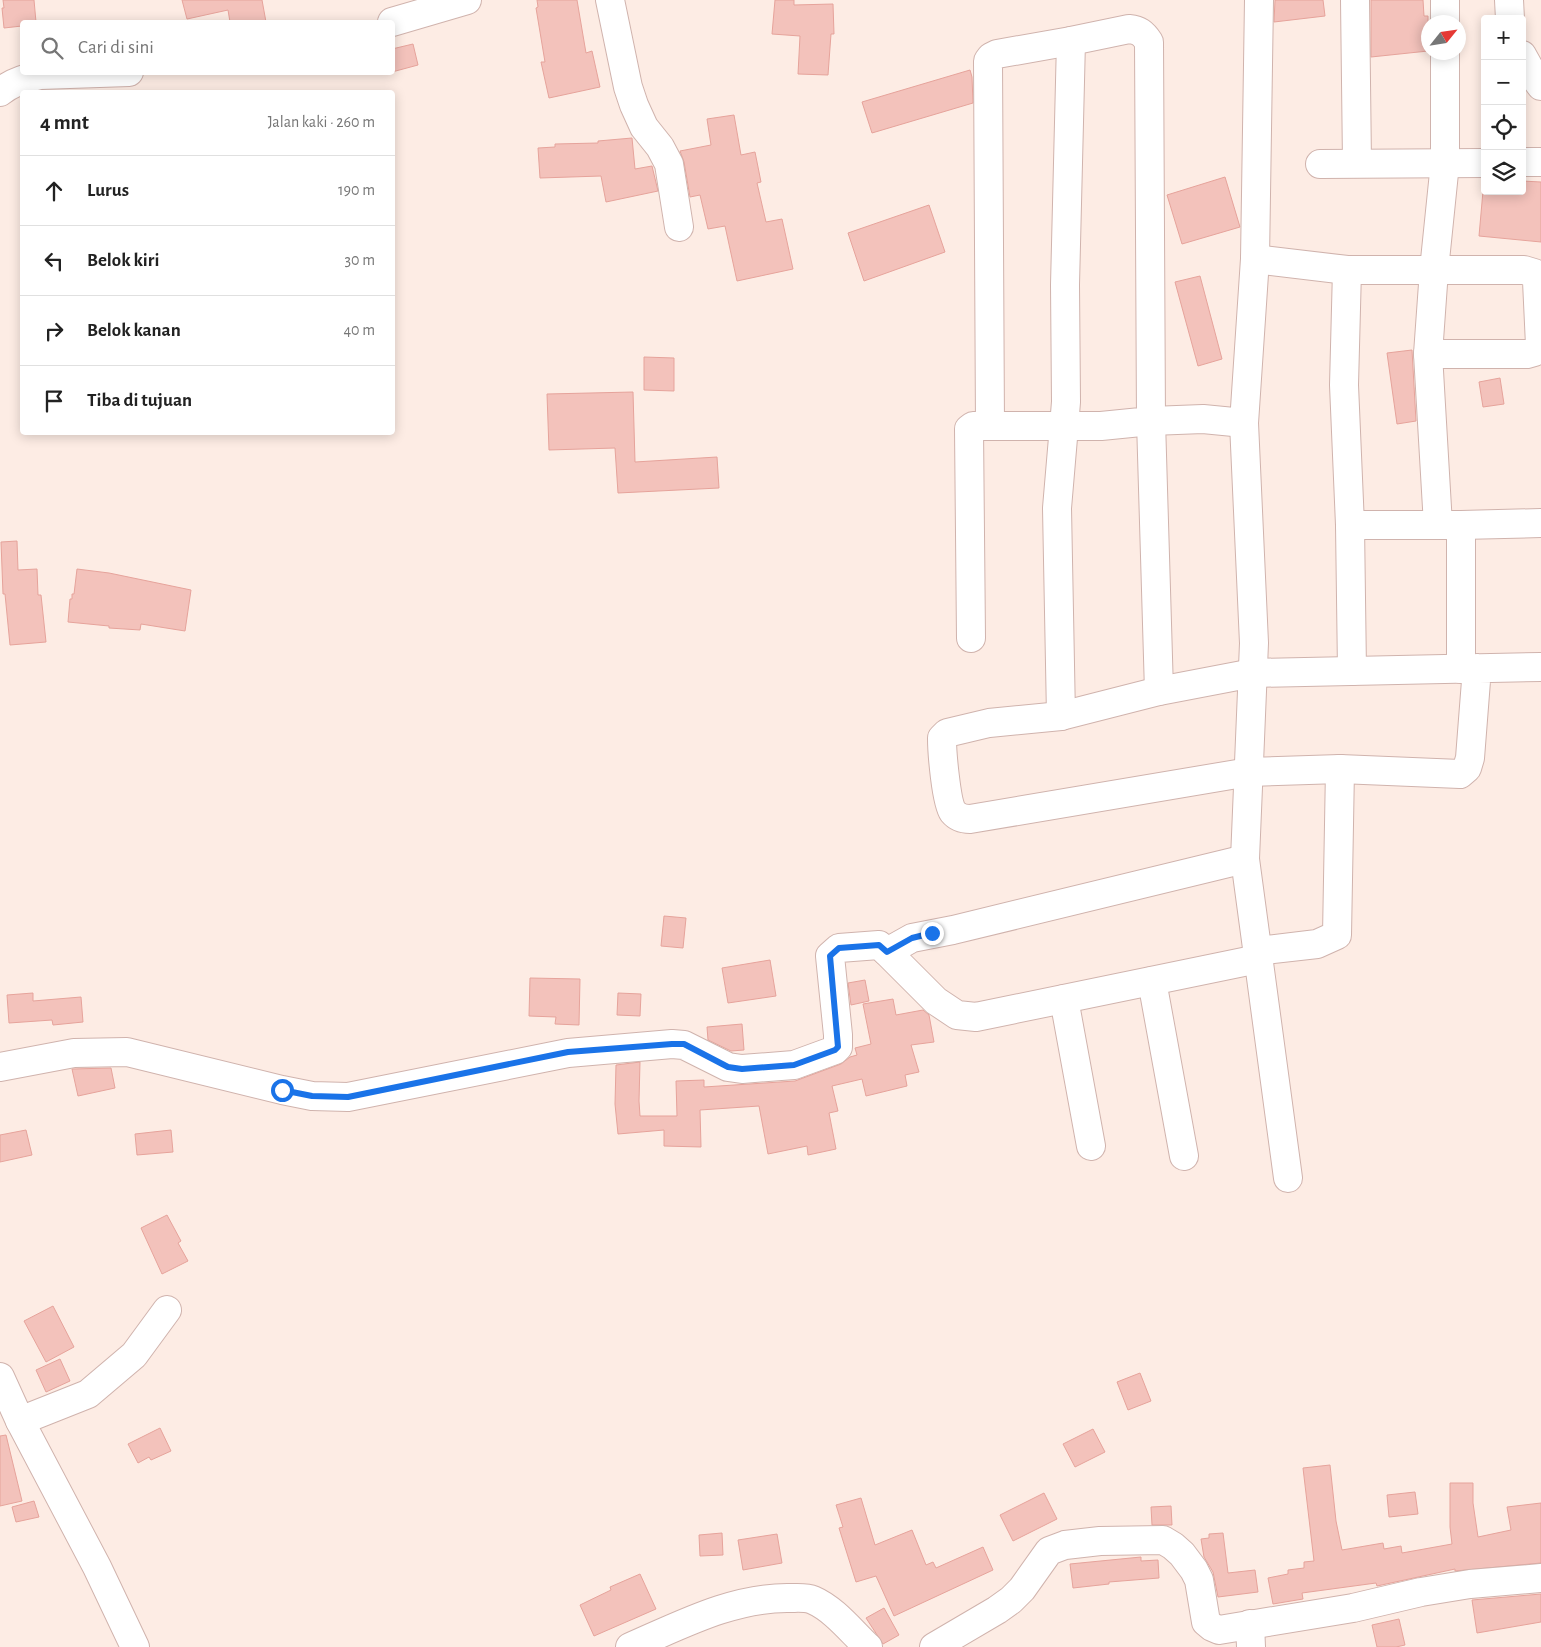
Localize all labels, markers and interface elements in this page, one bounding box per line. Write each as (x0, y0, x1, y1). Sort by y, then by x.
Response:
north arrow (1421, 15, 1466, 60)
map controls (1481, 15, 1526, 195)
button: + (1481, 15, 1526, 60)
search box (20, 20, 395, 75)
icon: search (38, 34, 66, 62)
text: Cari di sini (78, 38, 154, 57)
button: − (1481, 60, 1526, 105)
button: locate (1481, 105, 1526, 150)
text: 4 mnt (40, 112, 89, 133)
text: Jalan kaki · 260 m (268, 114, 375, 130)
button: layers (1481, 150, 1526, 195)
icon: ahead (40, 177, 68, 205)
text: Lurus (87, 181, 129, 200)
text: 190 m (338, 182, 375, 198)
icon: left (40, 247, 68, 275)
text: Belok kiri (87, 251, 159, 270)
text: 30 m (345, 252, 375, 268)
icon: right (40, 317, 68, 345)
text: Belok kanan (87, 321, 181, 340)
text: 40 m (343, 322, 375, 338)
icon: arrive (40, 387, 68, 415)
text: Tiba di tujuan (87, 391, 192, 410)
route end (921, 922, 944, 945)
route start (271, 1079, 294, 1102)

